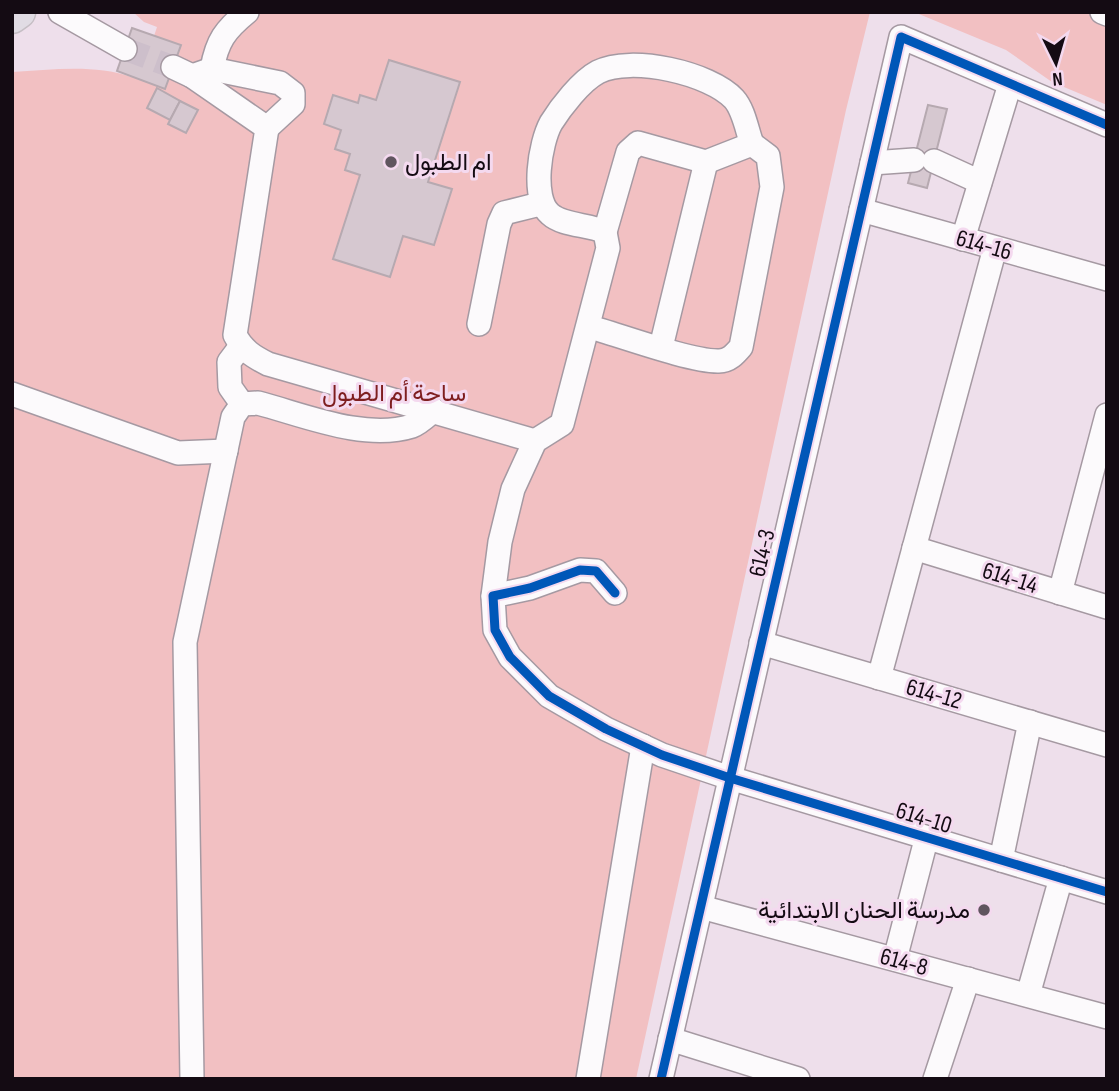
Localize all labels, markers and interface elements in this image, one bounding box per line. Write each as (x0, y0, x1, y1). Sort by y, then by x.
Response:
north arrow (1021, 28, 1091, 98)
text: N (1051, 67, 1063, 90)
place label: ام الطبول (405, 148, 492, 178)
marker: ام الطبول (383, 154, 399, 170)
street label: 614-16 (953, 223, 1015, 267)
park label: ساحة أم الطبول (322, 379, 466, 409)
street label: 614-3 (742, 526, 782, 580)
street label: 614-14 (979, 556, 1041, 600)
street label: 614-12 (903, 672, 965, 716)
street label: 614-10 (893, 796, 955, 840)
place label: مدرسة الحنان الابتدائية (758, 896, 970, 925)
marker: مدرسة الحنان الابتدائية (976, 902, 992, 918)
street label: 614-8 (877, 942, 931, 982)

